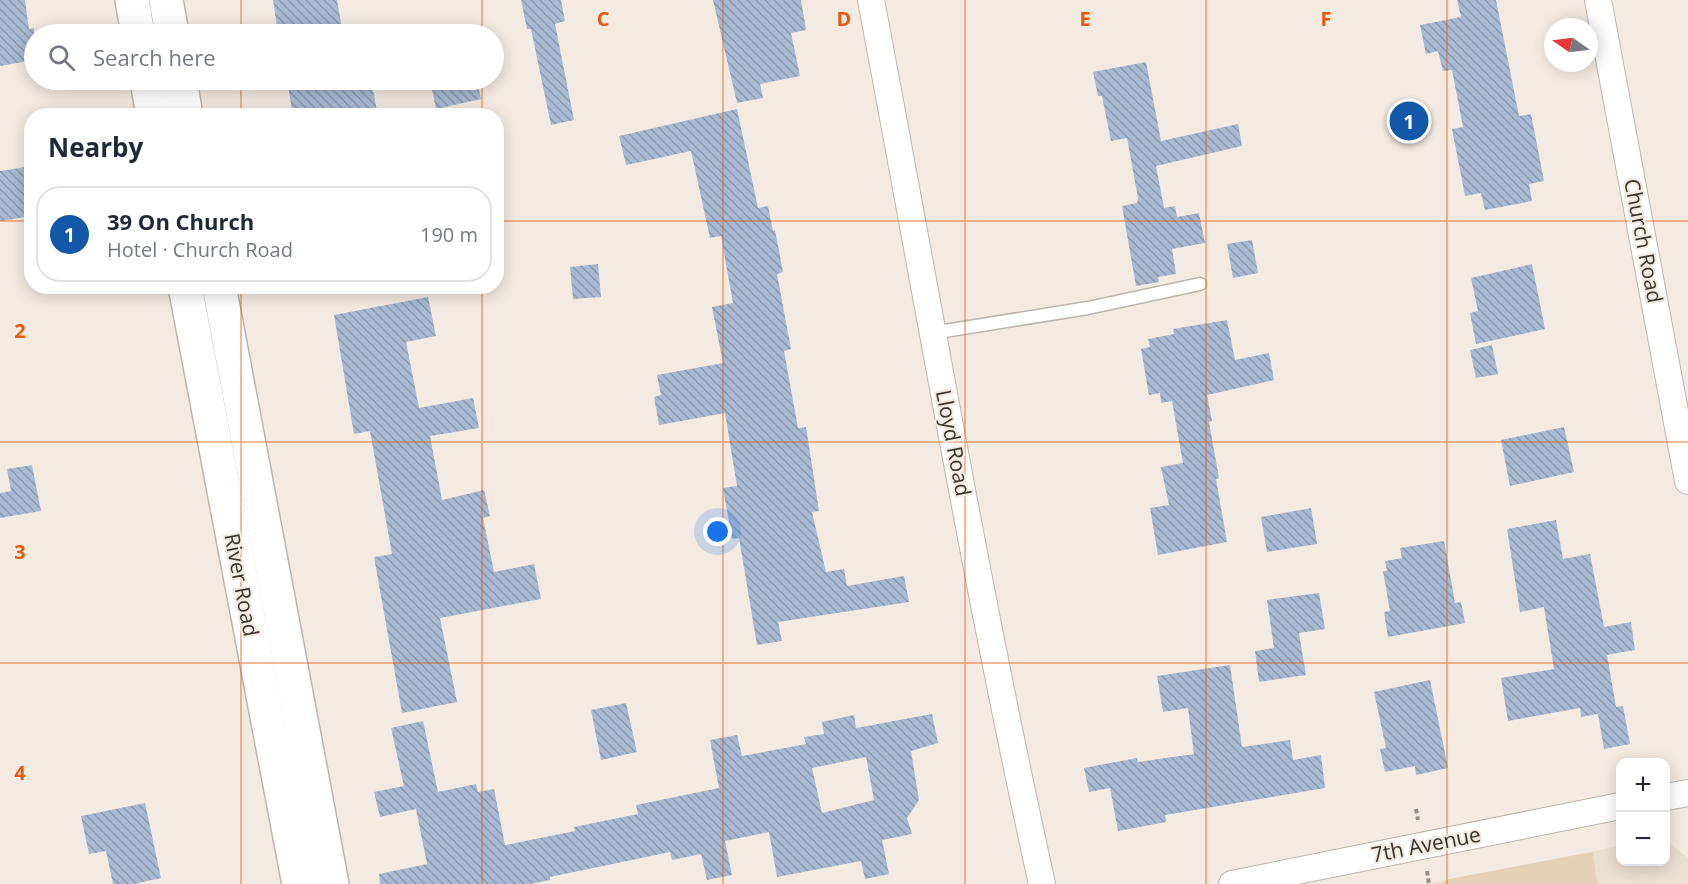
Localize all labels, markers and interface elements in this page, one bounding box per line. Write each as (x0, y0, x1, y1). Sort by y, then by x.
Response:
text: C (597, 5, 610, 32)
text: D (837, 5, 851, 32)
text: E (1079, 5, 1091, 32)
text: F (1321, 5, 1331, 32)
north arrow (1544, 18, 1598, 72)
search box (24, 24, 504, 90)
icon: search (45, 41, 78, 74)
text: Search here (93, 42, 216, 72)
pin: 1 (1390, 98, 1428, 144)
text: Nearby (48, 129, 143, 165)
street label: Church Road (1618, 176, 1670, 305)
text: 39 On Church (107, 206, 254, 236)
text: 1 (64, 221, 75, 248)
text: 190 m (420, 221, 478, 248)
text: Hotel · Church Road (107, 236, 293, 263)
text: 2 (14, 317, 26, 344)
street label: Lloyd Road (930, 387, 978, 498)
your location (703, 517, 732, 546)
street label: River Road (218, 531, 266, 639)
text: 3 (14, 538, 26, 565)
map controls (1616, 758, 1670, 866)
button: + (1616, 758, 1670, 812)
text: 4 (14, 759, 26, 786)
button: − (1616, 812, 1670, 866)
street label: 7th Avenue (1369, 820, 1483, 868)

